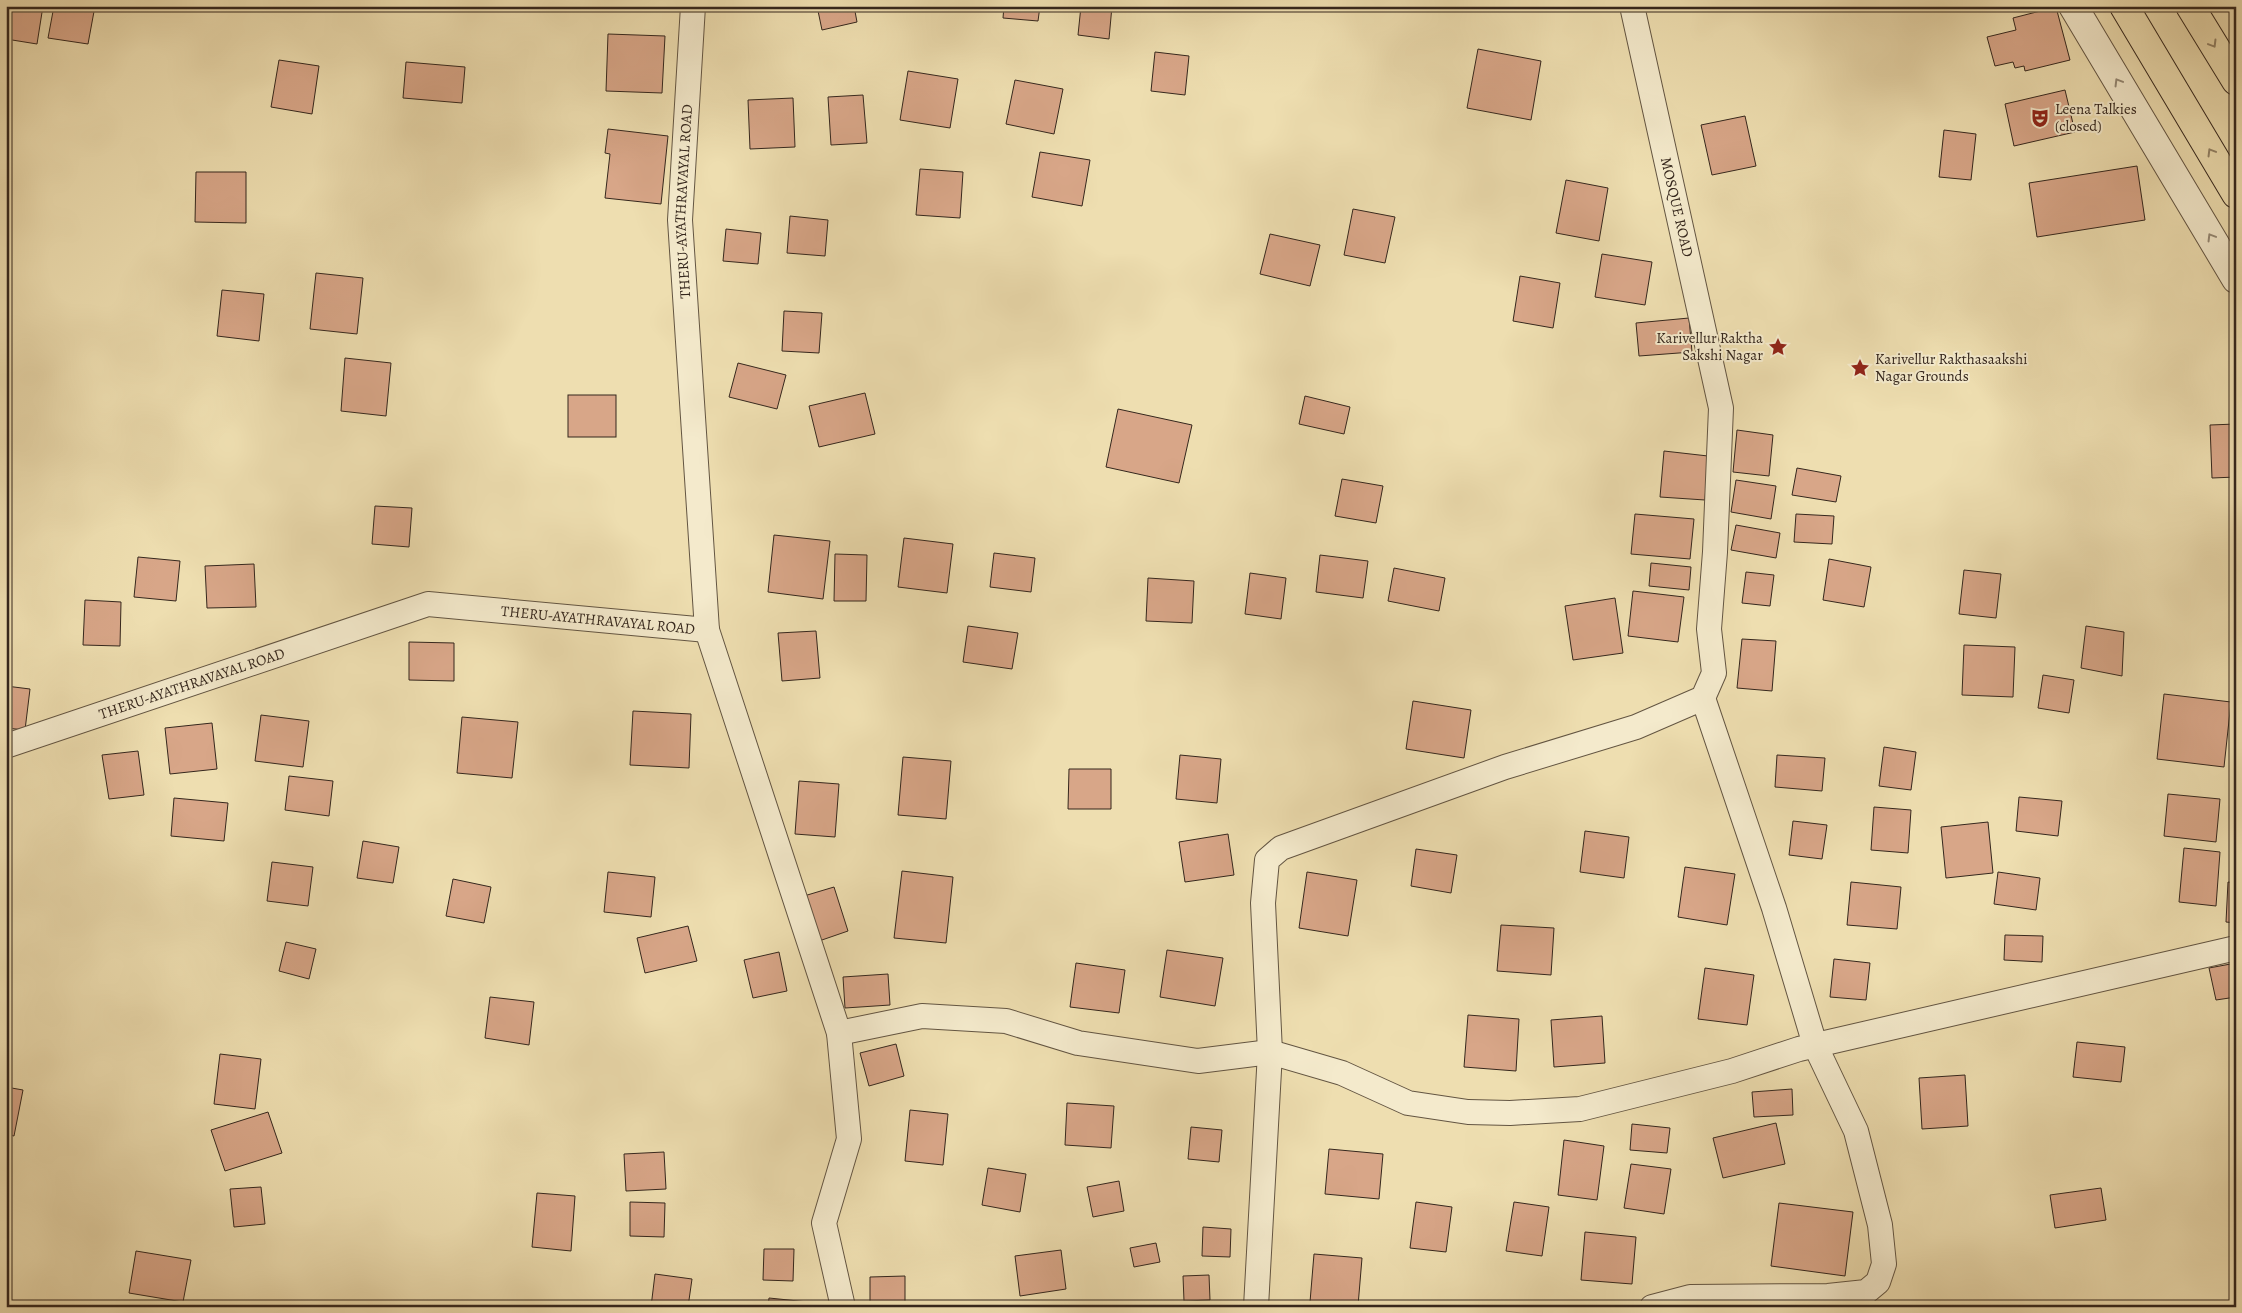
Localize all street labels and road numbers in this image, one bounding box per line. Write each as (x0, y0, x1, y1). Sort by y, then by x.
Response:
street label: THERU-AYATHRAVAYAL ROAD (670, 103, 697, 299)
street label: MOSQUE ROAD (1656, 155, 1698, 259)
street label: THERU-AYATHRAVAYAL ROAD (500, 601, 696, 639)
street label: THERU-AYATHRAVAYAL ROAD (96, 643, 287, 724)

